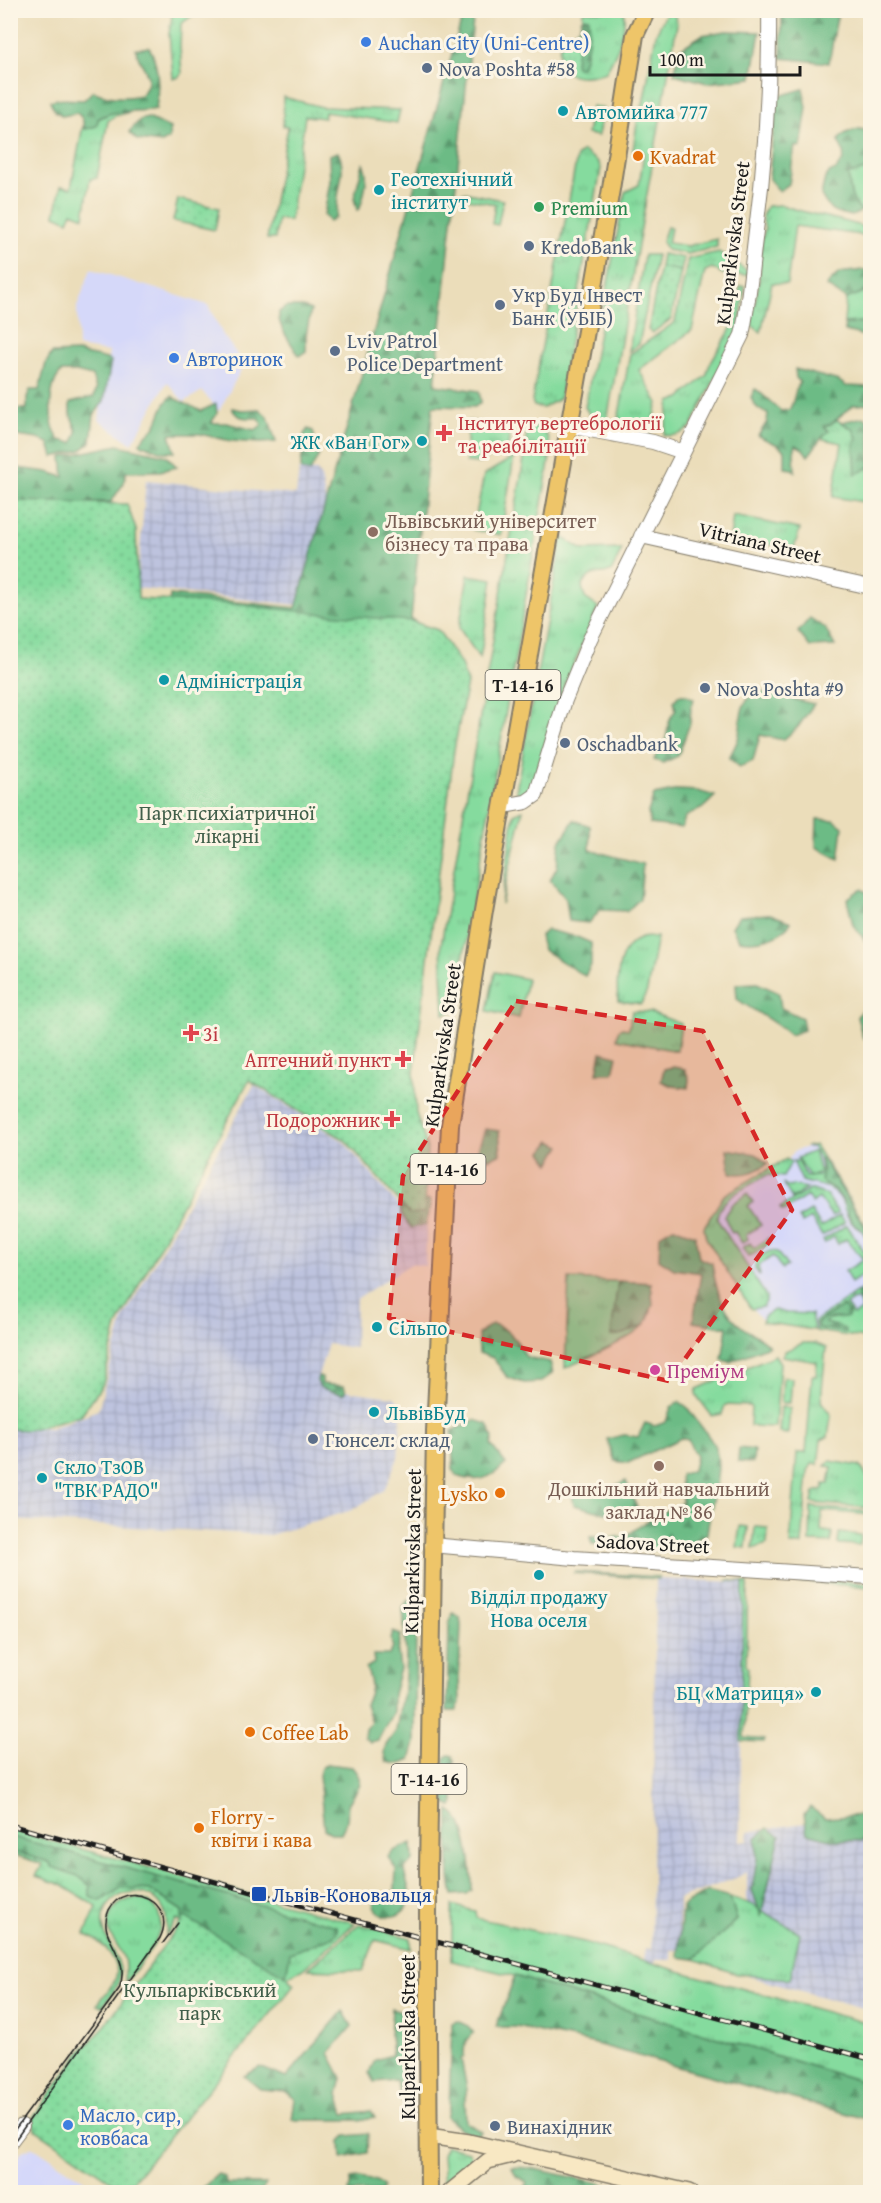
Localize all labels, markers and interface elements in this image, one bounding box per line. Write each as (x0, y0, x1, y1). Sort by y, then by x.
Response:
place label: Auchan City (Uni-Centre) (378, 28, 589, 57)
marker: Auchan City (Uni-Centre) (359, 35, 373, 49)
scale bar (650, 39, 800, 77)
text: 100 m (659, 46, 704, 73)
place label: Nova Poshta #58 (439, 54, 575, 83)
marker: Nova Poshta #58 (420, 61, 434, 75)
place label: Автомийка 777 (575, 97, 708, 126)
marker: Автомийка 777 (556, 104, 570, 118)
place label: Kvadrat (650, 142, 716, 171)
marker: Kvadrat (631, 149, 645, 163)
street label: Kulparkivska Street (708, 159, 756, 327)
place label: Геотехнічний інститут (391, 164, 513, 216)
marker: Геотехнічний інститут (372, 183, 386, 197)
place label: Premium (551, 193, 629, 222)
marker: Premium (532, 200, 546, 214)
place label: KredoBank (541, 232, 634, 261)
marker: KredoBank (522, 239, 536, 253)
place label: Укр Буд Інвест Банк (УБІБ) (512, 280, 642, 332)
marker: Укр Буд Інвест Банк (УБІБ) (493, 298, 507, 312)
place label: Lviv Patrol Police Department (347, 326, 503, 378)
place label: Авторинок (186, 344, 283, 373)
marker: Lviv Patrol Police Department (328, 344, 342, 358)
marker: Авторинок (167, 351, 181, 365)
place label: Інститут вертебрології та реабілітації (458, 408, 662, 460)
marker: Інститут вертебрології та реабілітації (435, 424, 453, 442)
place label: ЖК «Ван Гог» (290, 427, 410, 456)
marker: ЖК «Ван Гог» (415, 434, 429, 448)
place label: Львівський університет бізнесу та права (385, 506, 596, 558)
street label: Vitriana Street (696, 514, 824, 570)
marker: Львівський університет бізнесу та права (366, 525, 380, 539)
place label: Адміністрація (176, 666, 302, 695)
road number: Т-14-16 (486, 670, 560, 700)
marker: Адміністрація (157, 673, 171, 687)
place label: Nova Poshta #9 (717, 674, 844, 703)
marker: Nova Poshta #9 (698, 681, 712, 695)
place label: Oschadbank (577, 729, 679, 758)
marker: Oschadbank (558, 736, 572, 750)
park label: Парк психіатричної лікарні (139, 798, 315, 850)
street label: Kulparkivska Street (416, 961, 468, 1129)
place label: 3і (203, 1019, 219, 1048)
marker: 3і (184, 1026, 198, 1040)
place label: Аптечний пункт (245, 1045, 391, 1074)
marker: Аптечний пункт (396, 1052, 410, 1066)
place label: Подорожник (266, 1105, 381, 1134)
marker: Подорожник (385, 1112, 399, 1126)
road number: Т-14-16 (410, 1154, 486, 1184)
place label: Сільпо (389, 1313, 447, 1342)
marker: Сільпо (370, 1320, 384, 1334)
place label: Преміум (667, 1356, 744, 1385)
marker: Преміум (648, 1363, 662, 1377)
place label: ЛьвівБуд (386, 1398, 466, 1427)
marker: ЛьвівБуд (367, 1405, 381, 1419)
place label: Гюнсел: склад (325, 1425, 450, 1454)
marker: Гюнсел: склад (306, 1432, 320, 1446)
place label: Скло ТзОВ "ТВК РАДО" (54, 1452, 159, 1504)
marker: Дошкільний навчальний заклад № 86 (652, 1459, 666, 1473)
street label: Kulparkivska Street (396, 1468, 428, 1634)
marker: Скло ТзОВ "ТВК РАДО" (35, 1471, 49, 1485)
place label: Дошкільний навчальний заклад № 86 (547, 1474, 770, 1526)
place label: Lysko (440, 1479, 488, 1508)
marker: Lysko (493, 1486, 507, 1500)
street label: Sadova Street (595, 1526, 711, 1560)
marker: Відділ продажу Нова оселя (532, 1568, 546, 1582)
place label: Відділ продажу Нова оселя (470, 1582, 608, 1634)
place label: БЦ «Матриця» (676, 1678, 804, 1707)
marker: БЦ «Матриця» (809, 1685, 823, 1699)
place label: Coffee Lab (262, 1718, 349, 1747)
marker: Coffee Lab (243, 1725, 257, 1739)
road number: Т-14-16 (392, 1764, 466, 1794)
place label: Florry - квіти і кава (211, 1802, 313, 1854)
marker: Florry - квіти і кава (192, 1821, 206, 1835)
place label: Львів-Коновальця (272, 1880, 432, 1909)
marker: Львів-Коновальця (250, 1885, 268, 1903)
street label: Kulparkivska Street (393, 1954, 422, 2120)
park label: Кульпарківський парк (124, 1975, 277, 2027)
place label: Масло, сир, ковбаса (80, 2100, 181, 2152)
place label: Винахідник (507, 2112, 613, 2141)
marker: Масло, сир, ковбаса (61, 2118, 75, 2132)
marker: Винахідник (488, 2119, 502, 2133)

